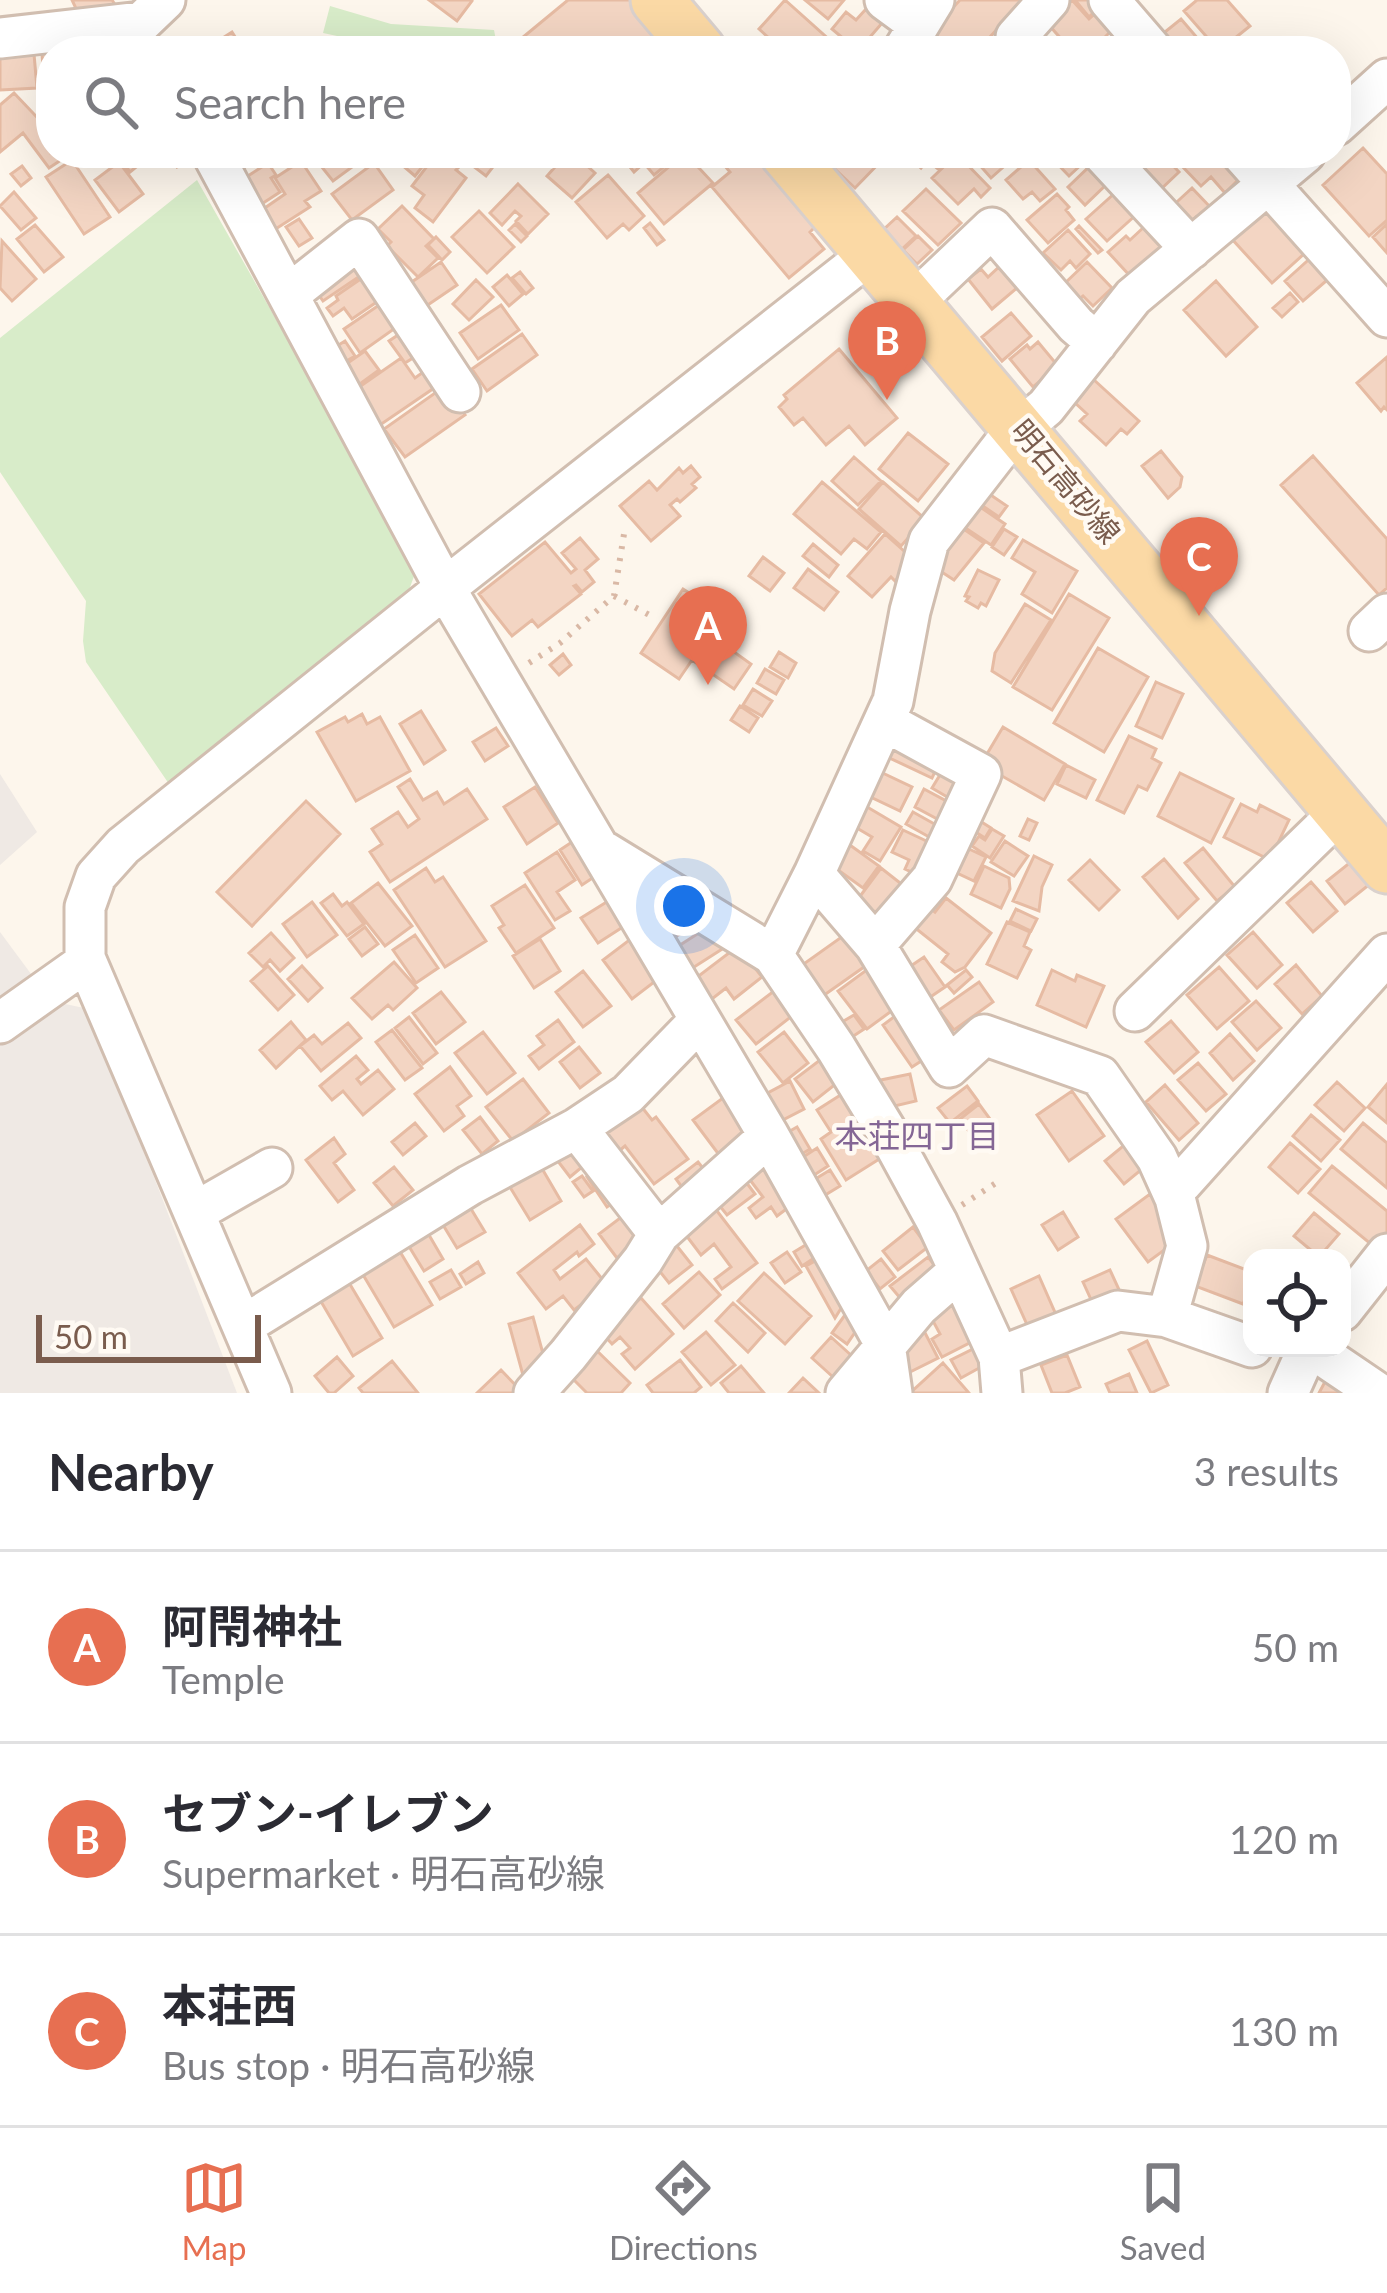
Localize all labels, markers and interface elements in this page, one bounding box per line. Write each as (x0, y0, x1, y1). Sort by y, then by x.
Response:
search box (36, 36, 1351, 168)
icon: search (78, 69, 144, 135)
text: Search here (174, 75, 406, 129)
pin: B (848, 301, 926, 400)
street label: 明石高砂線 (1005, 412, 1129, 550)
pin: C (1160, 517, 1238, 616)
pin: A (669, 586, 747, 685)
your location (654, 876, 714, 936)
district label: 本荘四丁目 (835, 1115, 1000, 1155)
map controls (1243, 1249, 1351, 1357)
button: locate (1243, 1249, 1351, 1357)
scale bar (36, 1309, 261, 1362)
text: 50 m (54, 1316, 128, 1356)
text: Nearby (48, 1441, 214, 1502)
text: 3 results (1194, 1448, 1339, 1494)
text: 阿閇神社 (162, 1599, 342, 1653)
text: A (73, 1624, 101, 1670)
text: 50 m (1252, 1624, 1339, 1670)
text: Temple (162, 1656, 285, 1702)
text: セブン-イレブン (162, 1786, 494, 1840)
text: B (74, 1816, 100, 1862)
text: 120 m (1229, 1816, 1339, 1862)
text: Supermarket · 明石高砂線 (162, 1850, 605, 1896)
text: 本荘西 (162, 1978, 297, 2032)
text: C (74, 2008, 100, 2054)
text: 130 m (1229, 2008, 1339, 2054)
text: Bus stop · 明石高砂線 (162, 2042, 535, 2088)
tab: Map (181, 2155, 247, 2267)
tab: Directions (609, 2155, 758, 2267)
tab: Saved (1120, 2155, 1206, 2267)

